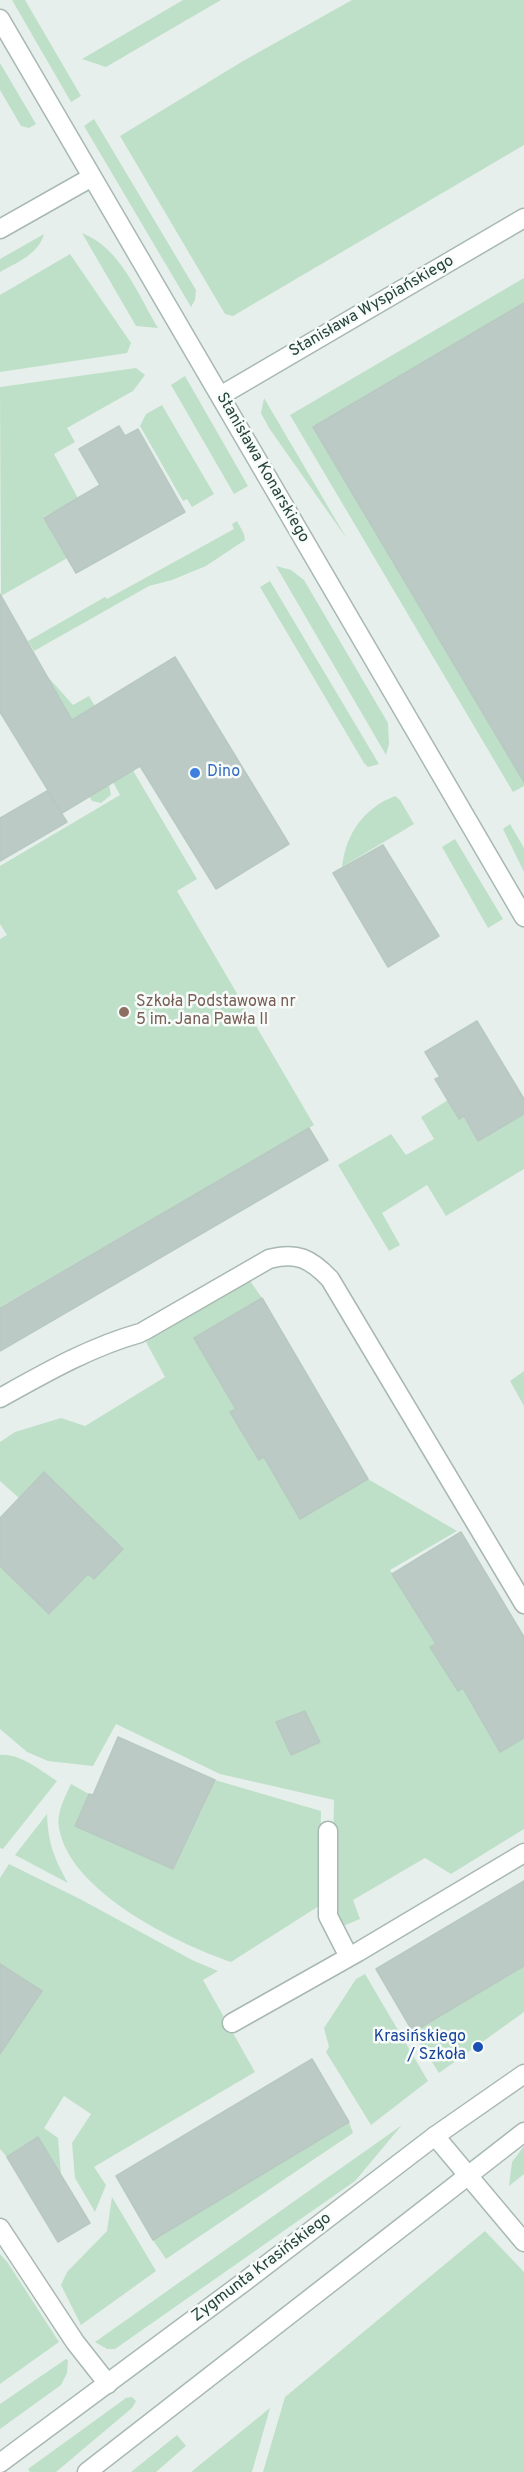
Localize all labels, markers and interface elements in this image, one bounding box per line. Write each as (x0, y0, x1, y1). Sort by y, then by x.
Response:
street label: Stanisława Wyspiańskiego (286, 252, 458, 362)
street label: Stanisława Konarskiego (211, 390, 313, 546)
place label: Dino (207, 763, 240, 783)
marker: Dino (188, 766, 202, 780)
place label: Szkoła Podstawowa nr 5 im. Jana Pawła II (136, 993, 296, 1031)
marker: Szkoła Podstawowa nr 5 im. Jana Pawła II (117, 1005, 131, 1019)
place label: Krasińskiego / Szkoła (374, 2028, 466, 2066)
marker: Krasińskiego / Szkoła (471, 2040, 485, 2054)
street label: Zygmunta Krasińskiego (189, 2209, 335, 2327)

